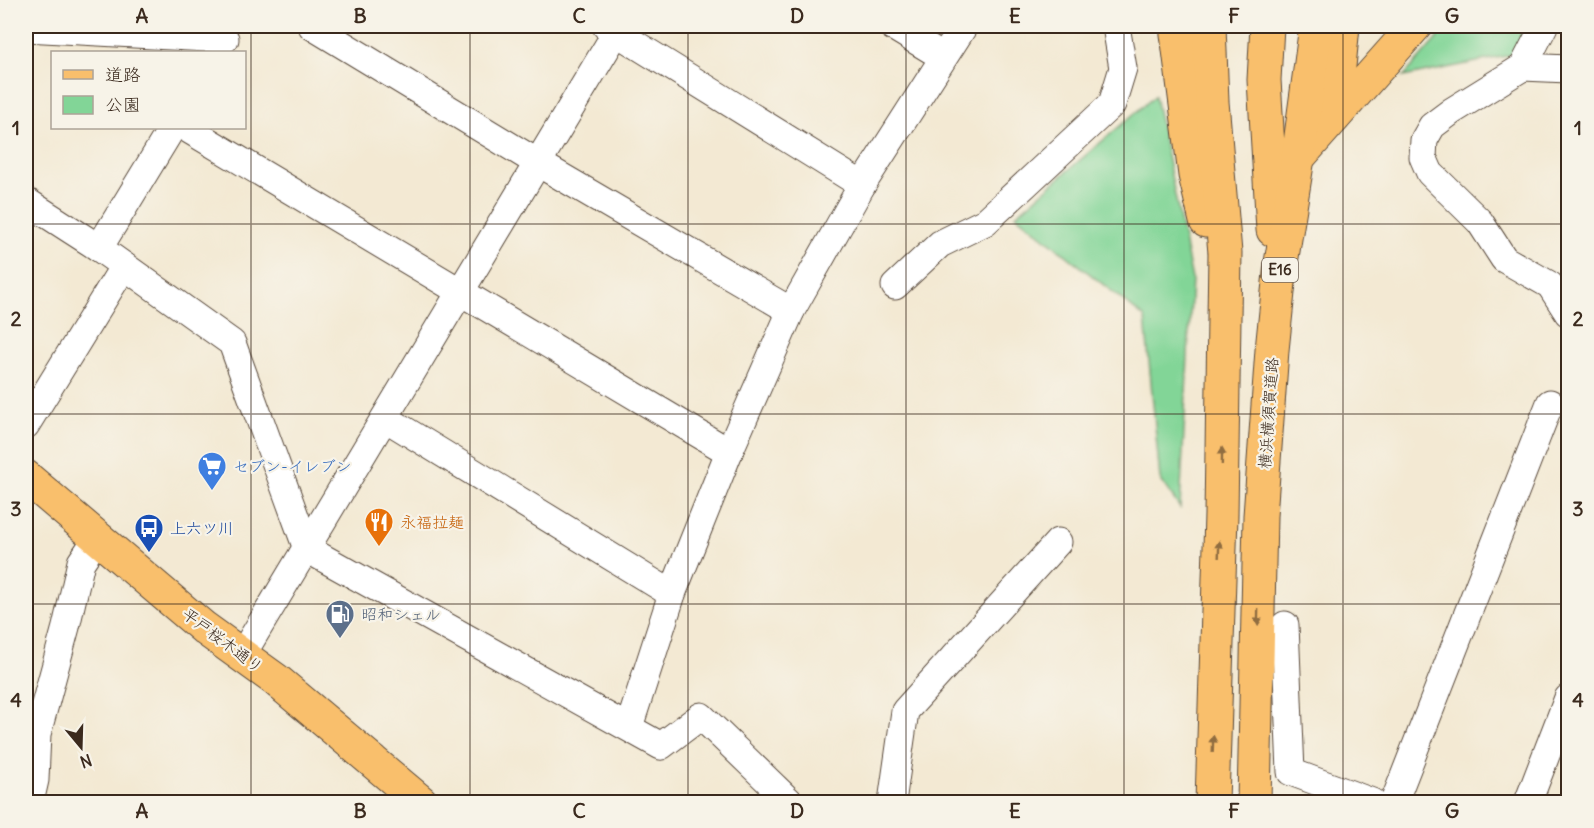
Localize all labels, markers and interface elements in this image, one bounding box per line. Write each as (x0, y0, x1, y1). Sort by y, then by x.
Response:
text: A (136, 3, 149, 28)
text: B (353, 3, 367, 28)
text: C (572, 3, 586, 28)
text: D (790, 3, 804, 28)
text: E (1009, 3, 1021, 28)
text: F (1228, 3, 1240, 28)
text: G (1445, 3, 1459, 28)
legend (51, 51, 246, 129)
text: 道路 (105, 63, 141, 86)
text: 公園 (105, 93, 141, 116)
text: 1 (12, 115, 20, 140)
text: 1 (1574, 115, 1582, 140)
road number: E16 (1262, 258, 1298, 282)
text: 2 (11, 306, 22, 331)
text: 2 (1573, 306, 1584, 331)
street label: 横浜横須賀道路 (1254, 356, 1282, 470)
one-way arrow (1217, 447, 1226, 466)
supermarket icon: セブン-イレブン (196, 450, 228, 492)
place label: セブン-イレブン (233, 456, 352, 476)
text: 3 (10, 496, 22, 521)
text: 3 (1572, 496, 1584, 521)
restaurant icon: 永福拉麺 (363, 506, 395, 548)
bus stop icon: 上六ツ川 (133, 512, 165, 554)
place label: 永福拉麺 (400, 512, 464, 532)
place label: 上六ツ川 (170, 518, 234, 538)
one-way arrow (1215, 540, 1224, 559)
fuel station icon: 昭和シェル (324, 598, 356, 640)
street label: 平戸桜木通り (179, 603, 267, 677)
place label: 昭和シェル (361, 604, 441, 624)
one-way arrow (1253, 607, 1263, 626)
text: 4 (10, 687, 22, 712)
text: 4 (1572, 687, 1584, 712)
north arrow (51, 717, 111, 777)
one-way arrow (1209, 735, 1218, 754)
text: N (77, 750, 94, 772)
text: A (136, 798, 149, 823)
text: B (353, 798, 367, 823)
text: C (572, 798, 586, 823)
text: D (790, 798, 804, 823)
text: E (1009, 798, 1021, 823)
text: F (1228, 798, 1240, 823)
text: G (1445, 798, 1459, 823)

